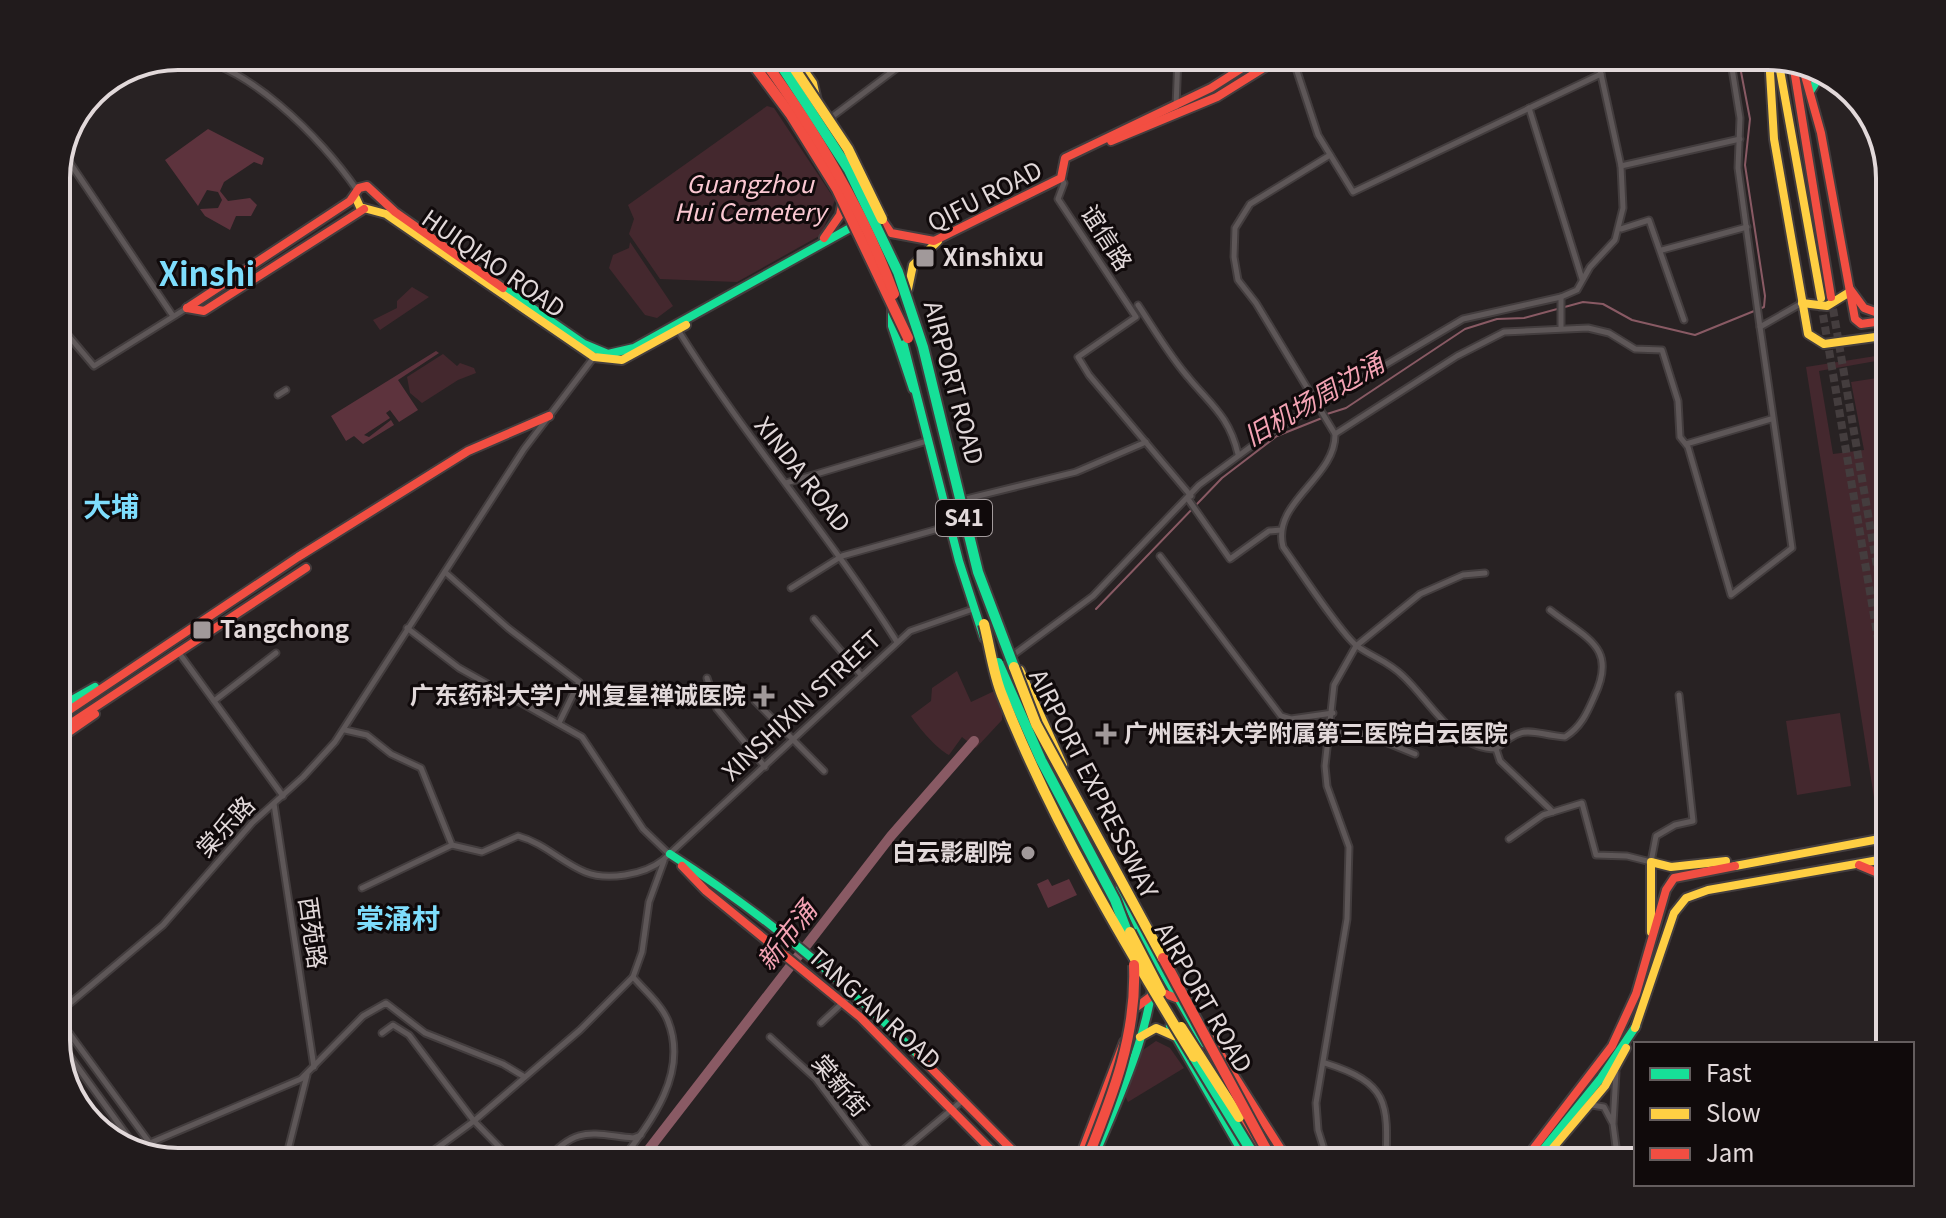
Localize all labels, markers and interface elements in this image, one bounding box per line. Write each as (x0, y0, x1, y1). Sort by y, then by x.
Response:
street label: QIFU ROAD (920, 151, 1047, 239)
park label: Guangzhou Hui Cemetery (674, 165, 830, 228)
street label: 谊信路 (1074, 197, 1142, 276)
street label: HUIQIAO ROAD (416, 199, 573, 324)
place label: Xinshixu (943, 238, 1044, 273)
marker: Xinshixu (914, 247, 936, 269)
district label: Xinshi (159, 249, 255, 295)
street label: AIRPORT ROAD (917, 297, 994, 468)
water label: 旧机场周边涌 (1236, 341, 1392, 453)
street label: XINDA ROAD (748, 408, 860, 539)
district label: 大埔 (83, 485, 139, 525)
road number: S41 (936, 500, 992, 536)
place label: Tangchong (220, 610, 349, 645)
marker: Tangchong (191, 619, 213, 641)
street label: XINSHIXIN STREET (713, 621, 888, 787)
street label: AIRPORT EXPRESSWAY (1022, 662, 1168, 904)
place label: 广东药科大学广州复星禅诚医院 (410, 676, 746, 711)
marker: 广东药科大学广州复星禅诚医院 (753, 685, 775, 707)
place label: 广州医科大学附属第三医院白云医院 (1124, 714, 1508, 749)
marker: 广州医科大学附属第三医院白云医院 (1095, 723, 1117, 745)
street label: 棠乐路 (187, 787, 262, 864)
place label: 白云影剧院 (892, 833, 1012, 868)
marker: 白云影剧院 (1019, 844, 1037, 862)
water label: 新市涌 (746, 890, 825, 977)
street label: 西苑路 (292, 895, 337, 971)
district label: 棠涌村 (356, 897, 440, 937)
street label: AIRPORT ROAD (1148, 915, 1262, 1078)
street label: TANG'AN ROAD (802, 938, 950, 1076)
legend (1634, 1042, 1914, 1186)
street label: 棠新街 (805, 1046, 878, 1123)
text: Fast (1706, 1054, 1751, 1089)
text: Slow (1706, 1094, 1761, 1129)
text: Jam (1706, 1134, 1755, 1169)

